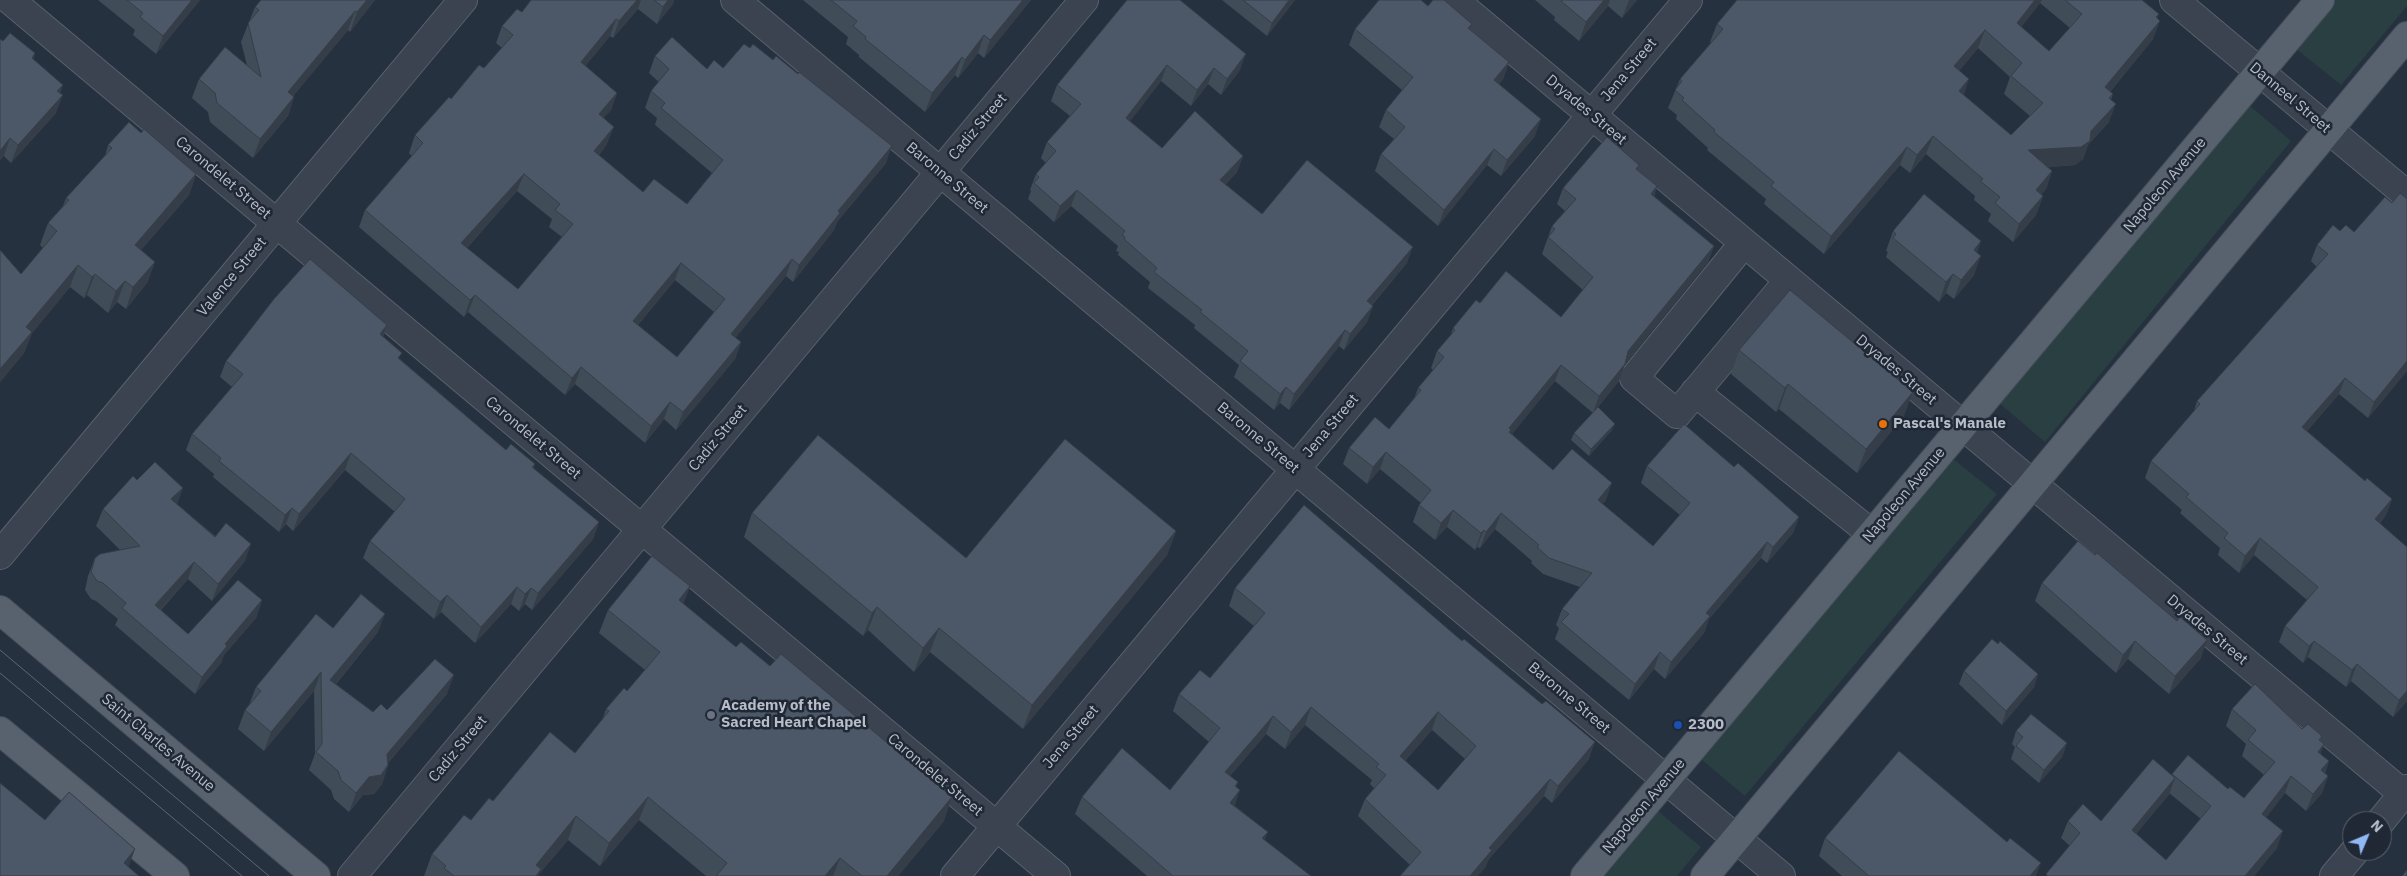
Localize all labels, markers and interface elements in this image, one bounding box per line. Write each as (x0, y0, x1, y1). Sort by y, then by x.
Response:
street label: Jena Street (1597, 35, 1661, 105)
street label: Danneel Street (2246, 59, 2334, 137)
street label: Dryades Street (1542, 71, 1630, 149)
street label: Cadiz Street (945, 90, 1011, 164)
street label: Carondelet Street (172, 133, 274, 223)
street label: Napoleon Avenue (2120, 134, 2210, 236)
street label: Baronne Street (902, 138, 992, 218)
street label: Valence Street (194, 234, 270, 320)
street label: Dryades Street (1852, 331, 1940, 409)
street label: Jena Street (1299, 391, 1363, 461)
street label: Carondelet Street (482, 393, 584, 483)
street label: Baronne Street (1213, 398, 1303, 478)
street label: Cadiz Street (685, 401, 751, 475)
place label: Pascal's Manale (1893, 415, 2006, 433)
marker: Pascal's Manale (1877, 418, 1889, 430)
street label: Napoleon Avenue (1859, 444, 1949, 546)
street label: Dryades Street (2163, 591, 2251, 669)
street label: Baronne Street (1524, 658, 1614, 738)
street label: Saint Charles Avenue (98, 690, 218, 796)
place label: Academy of the Sacred Heart Chapel (721, 697, 866, 732)
street label: Jena Street (1039, 702, 1103, 772)
marker: Academy of the Sacred Heart Chapel (705, 709, 717, 721)
street label: Cadiz Street (425, 712, 491, 786)
place label: 2300 (1688, 716, 1724, 734)
marker: 2300 (1672, 719, 1684, 731)
street label: Carondelet Street (884, 730, 986, 820)
street label: Napoleon Avenue (1599, 755, 1689, 857)
north arrow (2342, 811, 2392, 861)
text: N (2367, 816, 2387, 836)

